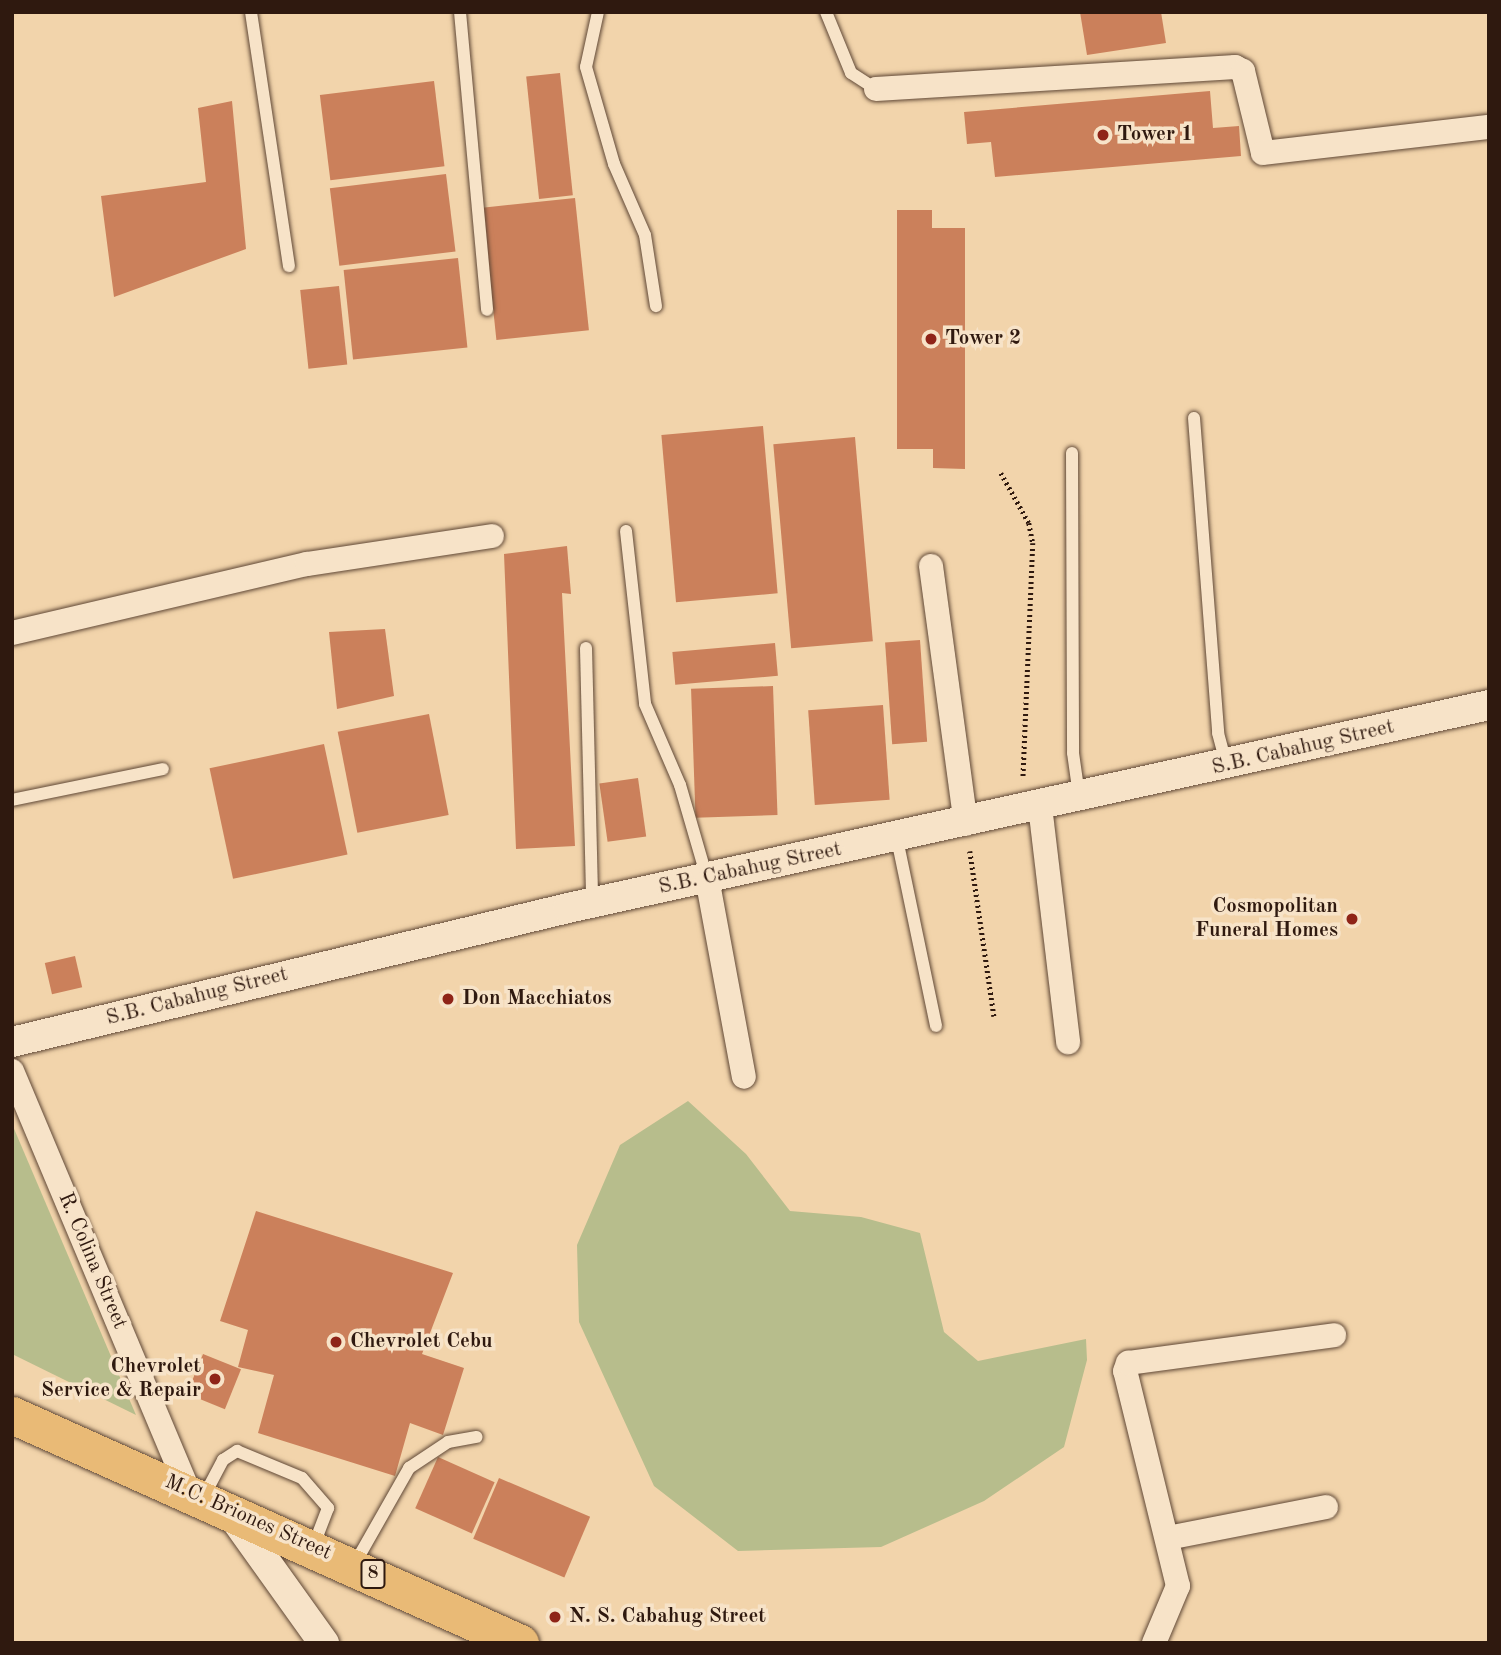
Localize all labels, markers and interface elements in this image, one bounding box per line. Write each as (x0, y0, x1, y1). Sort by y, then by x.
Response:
place label: Tower 1 (1117, 122, 1193, 148)
marker: Tower 1 (1095, 127, 1111, 143)
place label: Tower 2 (945, 326, 1021, 352)
marker: Tower 2 (923, 331, 939, 347)
street label: S.B. Cabahug Street (1209, 715, 1397, 781)
street label: S.B. Cabahug Street (656, 837, 844, 901)
place label: Cosmopolitan Funeral Homes (1195, 894, 1338, 944)
marker: Cosmopolitan Funeral Homes (1344, 911, 1360, 927)
street label: S.B. Cabahug Street (104, 962, 290, 1032)
place label: Don Macchiatos (462, 986, 612, 1012)
marker: Don Macchiatos (440, 991, 456, 1007)
street label: R. Colina Street (52, 1189, 132, 1333)
place label: Chevrolet Cebu (350, 1329, 493, 1355)
marker: Chevrolet Cebu (328, 1334, 344, 1350)
place label: Chevrolet Service & Repair (41, 1354, 201, 1404)
marker: Chevrolet Service & Repair (207, 1371, 223, 1387)
street label: M.C. Briones Street (161, 1470, 335, 1566)
road number: 8 (359, 1558, 387, 1590)
place label: N. S. Cabahug Street (569, 1604, 766, 1630)
marker: N. S. Cabahug Street (547, 1609, 563, 1625)

